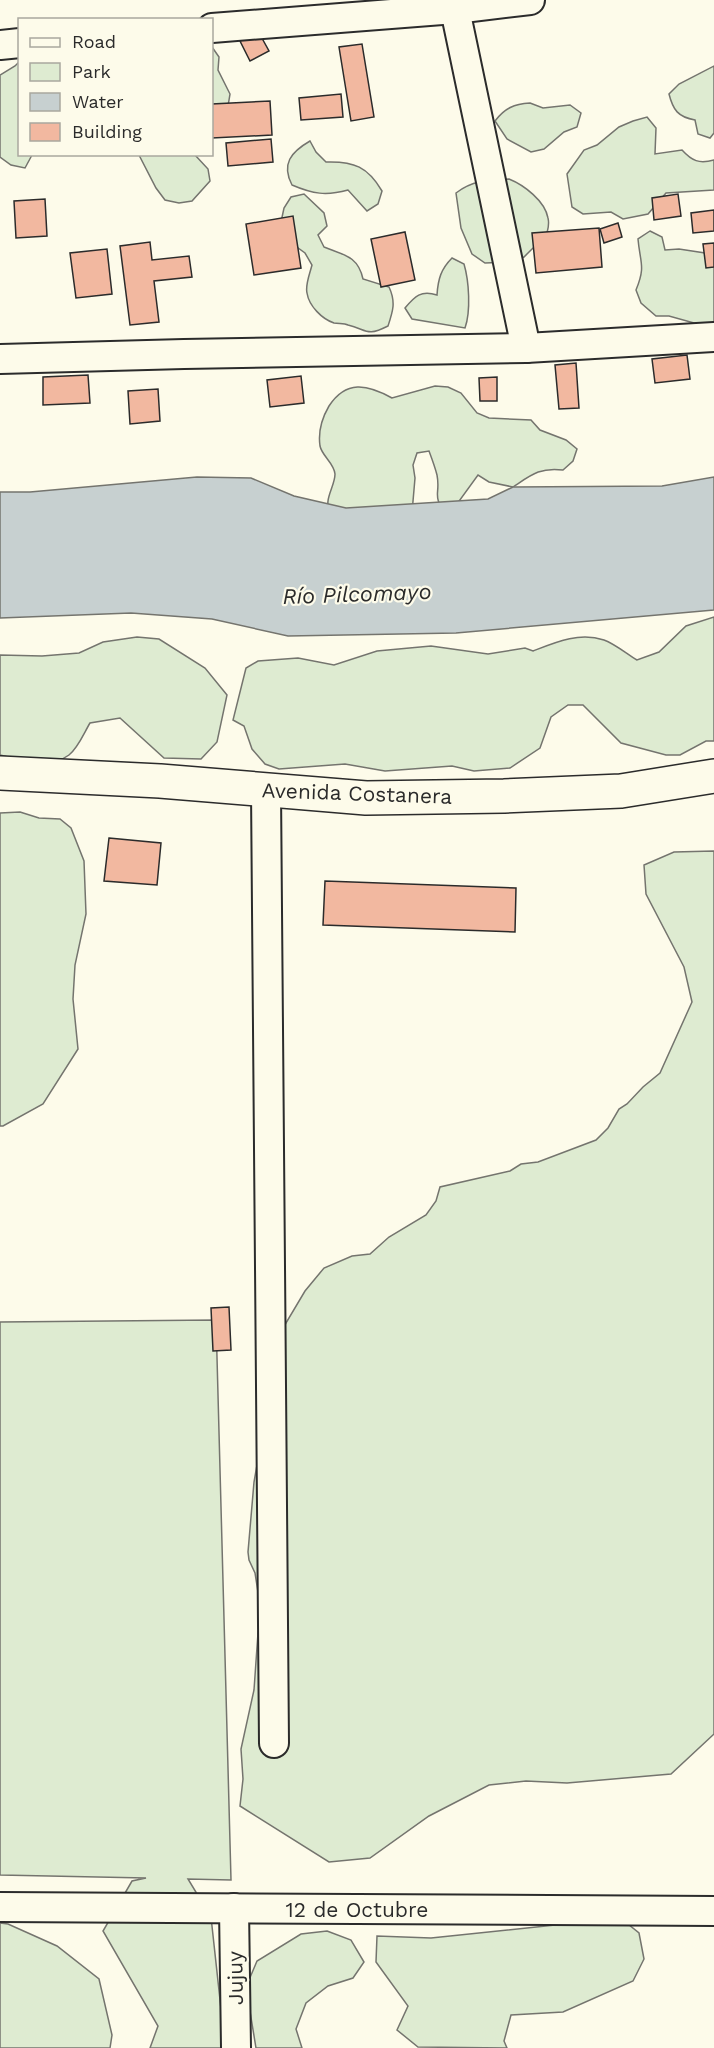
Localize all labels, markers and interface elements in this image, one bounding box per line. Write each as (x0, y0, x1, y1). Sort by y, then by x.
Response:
legend (18, 18, 213, 156)
text: Road (72, 31, 116, 52)
text: Park (72, 61, 111, 82)
text: Water (72, 91, 124, 112)
text: Building (72, 121, 142, 142)
water label: Río Pilcomayo (282, 579, 432, 609)
street label: Avenida Costanera (261, 777, 453, 809)
street label: 12 de Octubre (286, 1897, 428, 1922)
street label: Jujuy (222, 1951, 248, 2005)

